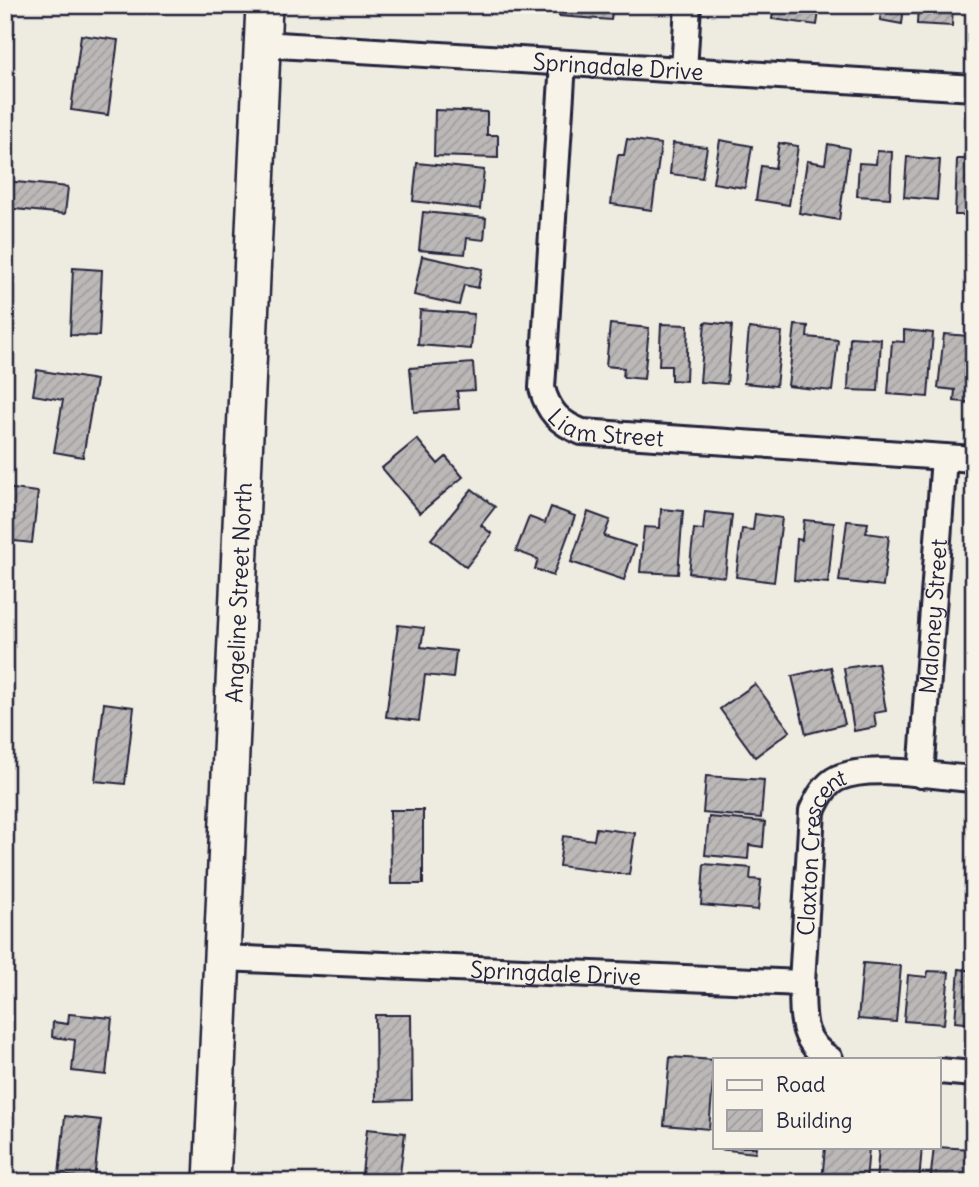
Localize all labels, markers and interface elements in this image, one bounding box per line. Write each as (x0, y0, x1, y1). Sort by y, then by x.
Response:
street label: Springdale Drive (532, 46, 704, 86)
street label: Liam Street (542, 402, 665, 452)
street label: Angeline Street North (219, 482, 257, 704)
street label: Maloney Street (912, 538, 953, 695)
street label: Claxton Crescent (790, 762, 850, 937)
street label: Springdale Drive (470, 954, 642, 991)
legend (713, 1058, 940, 1148)
text: Road (776, 1071, 825, 1098)
text: Building (776, 1107, 852, 1134)

